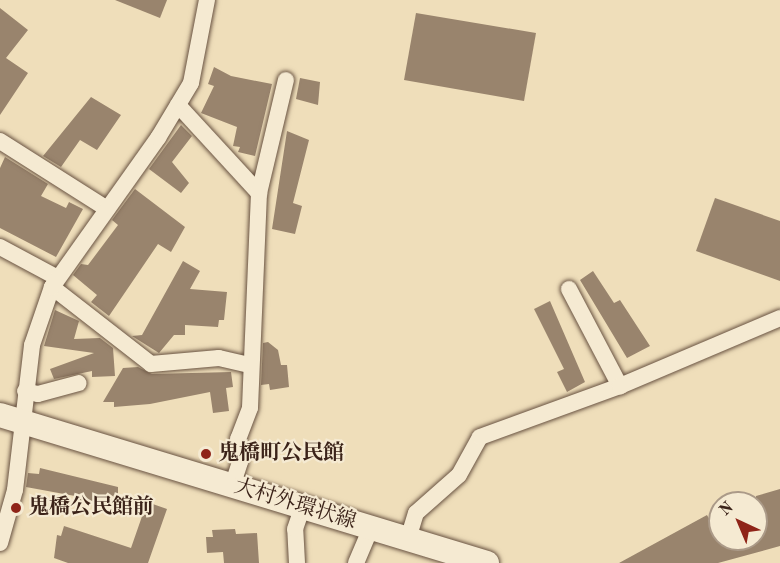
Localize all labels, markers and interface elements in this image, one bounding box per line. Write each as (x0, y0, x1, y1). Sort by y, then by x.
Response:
place label: 鬼橋町公民館 (218, 441, 344, 467)
marker: 鬼橋町公民館 (199, 447, 213, 461)
street label: 大村外環状線 (231, 475, 359, 535)
north arrow (708, 491, 768, 551)
place label: 鬼橋公民館前 (28, 495, 154, 521)
text: N (717, 499, 737, 520)
marker: 鬼橋公民館前 (9, 501, 23, 515)

